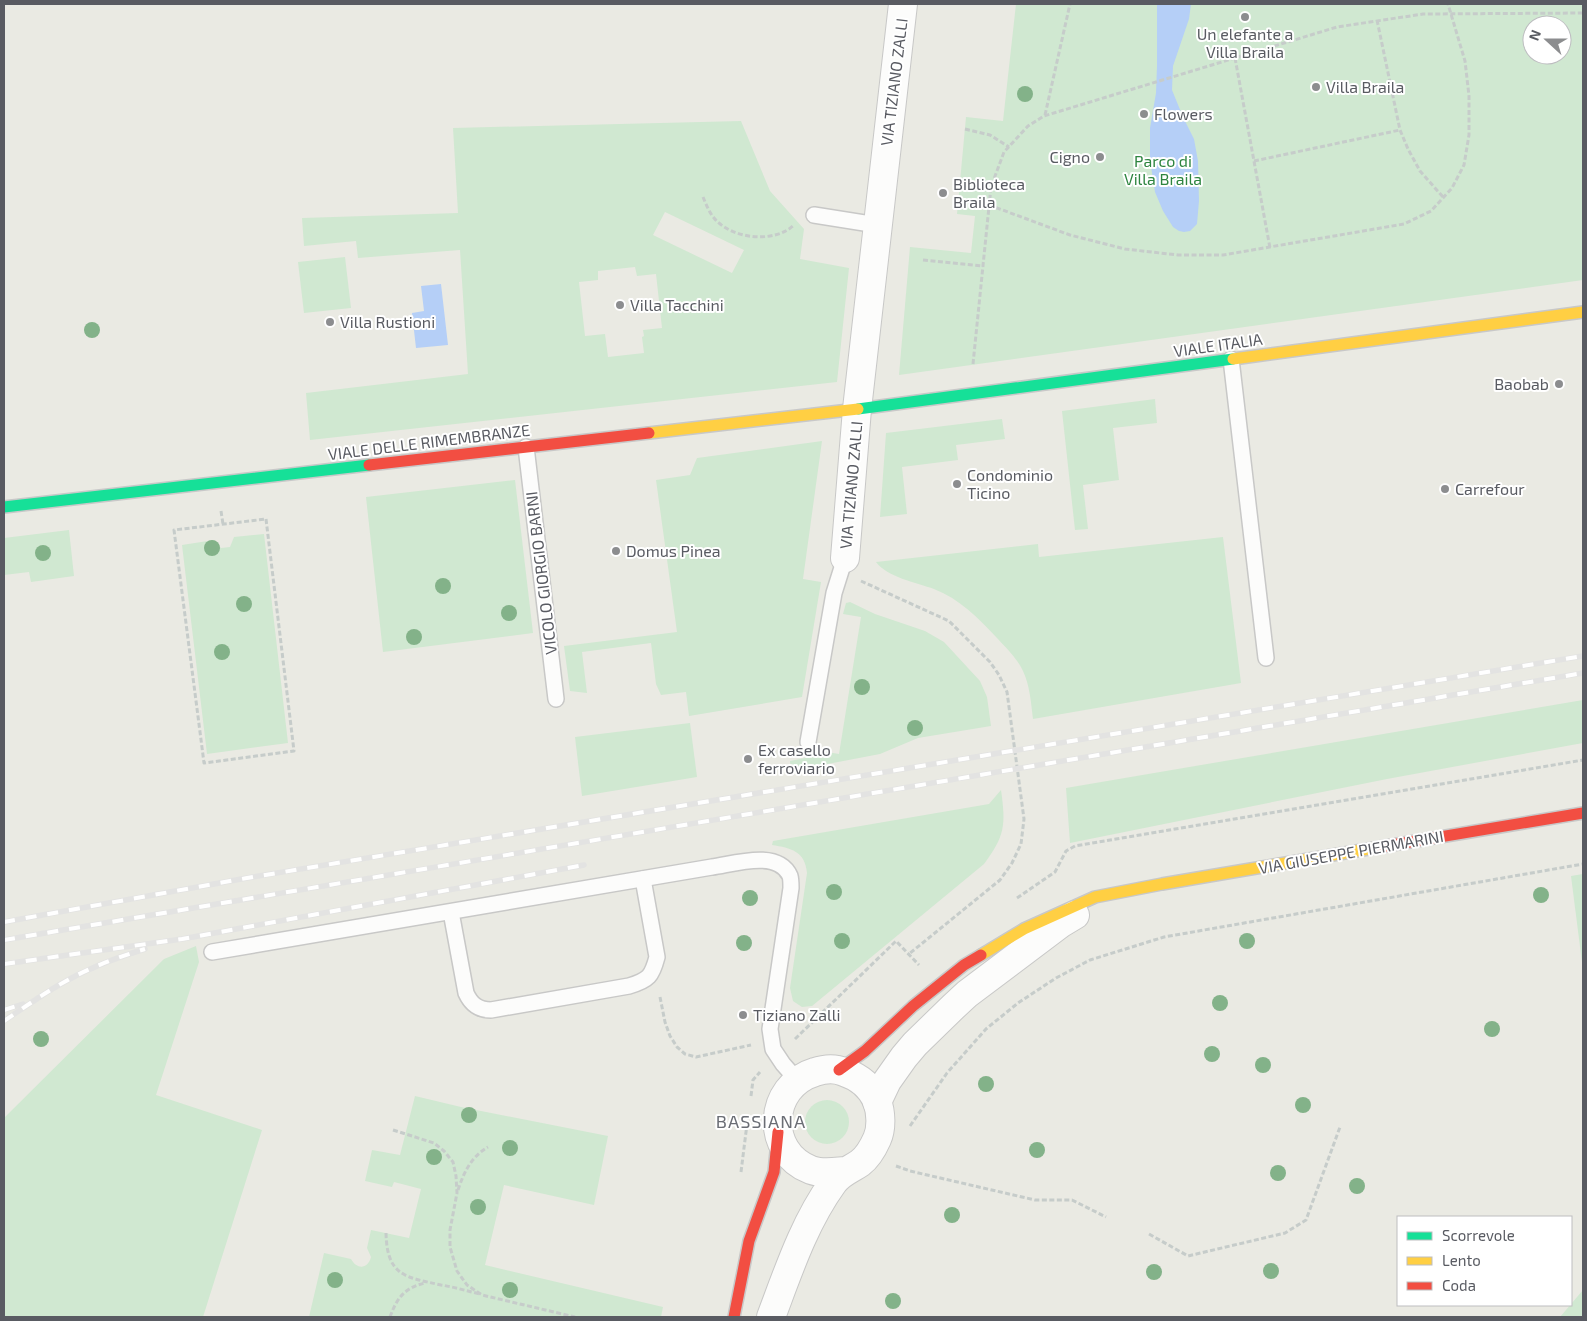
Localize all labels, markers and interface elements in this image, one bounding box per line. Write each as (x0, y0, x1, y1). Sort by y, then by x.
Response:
marker: Un elefante a Villa Braila (1239, 11, 1251, 23)
north arrow (1522, 15, 1572, 65)
street label: VIA TIZIANO ZALLI (876, 17, 911, 147)
place label: Un elefante a Villa Braila (1197, 24, 1293, 61)
text: N (1525, 27, 1544, 43)
place label: Villa Braila (1326, 77, 1404, 96)
marker: Villa Braila (1310, 81, 1322, 93)
place label: Flowers (1154, 104, 1213, 123)
marker: Flowers (1138, 108, 1150, 120)
place label: Cigno (1050, 147, 1090, 166)
marker: Cigno (1094, 151, 1106, 163)
park label: Parco di Villa Braila (1124, 151, 1202, 188)
place label: Biblioteca Braila (953, 174, 1025, 211)
marker: Biblioteca Braila (937, 187, 949, 199)
place label: Villa Tacchini (630, 295, 724, 314)
marker: Villa Tacchini (614, 299, 626, 311)
place label: Villa Rustioni (340, 312, 435, 331)
marker: Villa Rustioni (324, 316, 336, 328)
street label: VIALE ITALIA (1172, 329, 1264, 360)
place label: Baobab (1494, 374, 1549, 393)
marker: Baobab (1553, 378, 1565, 390)
street label: VIALE DELLE RIMEMBRANZE (327, 420, 531, 463)
street label: VIA TIZIANO ZALLI (835, 420, 866, 550)
place label: Condominio Ticino (967, 465, 1053, 502)
marker: Condominio Ticino (951, 478, 963, 490)
place label: Carrefour (1455, 479, 1525, 498)
marker: Carrefour (1439, 483, 1451, 495)
street label: VICOLO GIORGIO BARNI (521, 490, 560, 656)
place label: Domus Pinea (626, 541, 721, 560)
marker: Domus Pinea (610, 545, 622, 557)
place label: Ex casello ferroviario (758, 740, 835, 777)
marker: Ex casello ferroviario (742, 753, 754, 765)
street label: VIA GIUSEPPE PIERMARINI (1257, 826, 1445, 877)
place label: Tiziano Zalli (753, 1005, 840, 1024)
marker: Tiziano Zalli (737, 1009, 749, 1021)
district label: BASSIANA (716, 1110, 806, 1132)
legend (1397, 1216, 1572, 1306)
text: Scorrevole (1442, 1226, 1515, 1244)
text: Lento (1442, 1251, 1481, 1269)
text: Coda (1442, 1276, 1476, 1294)

